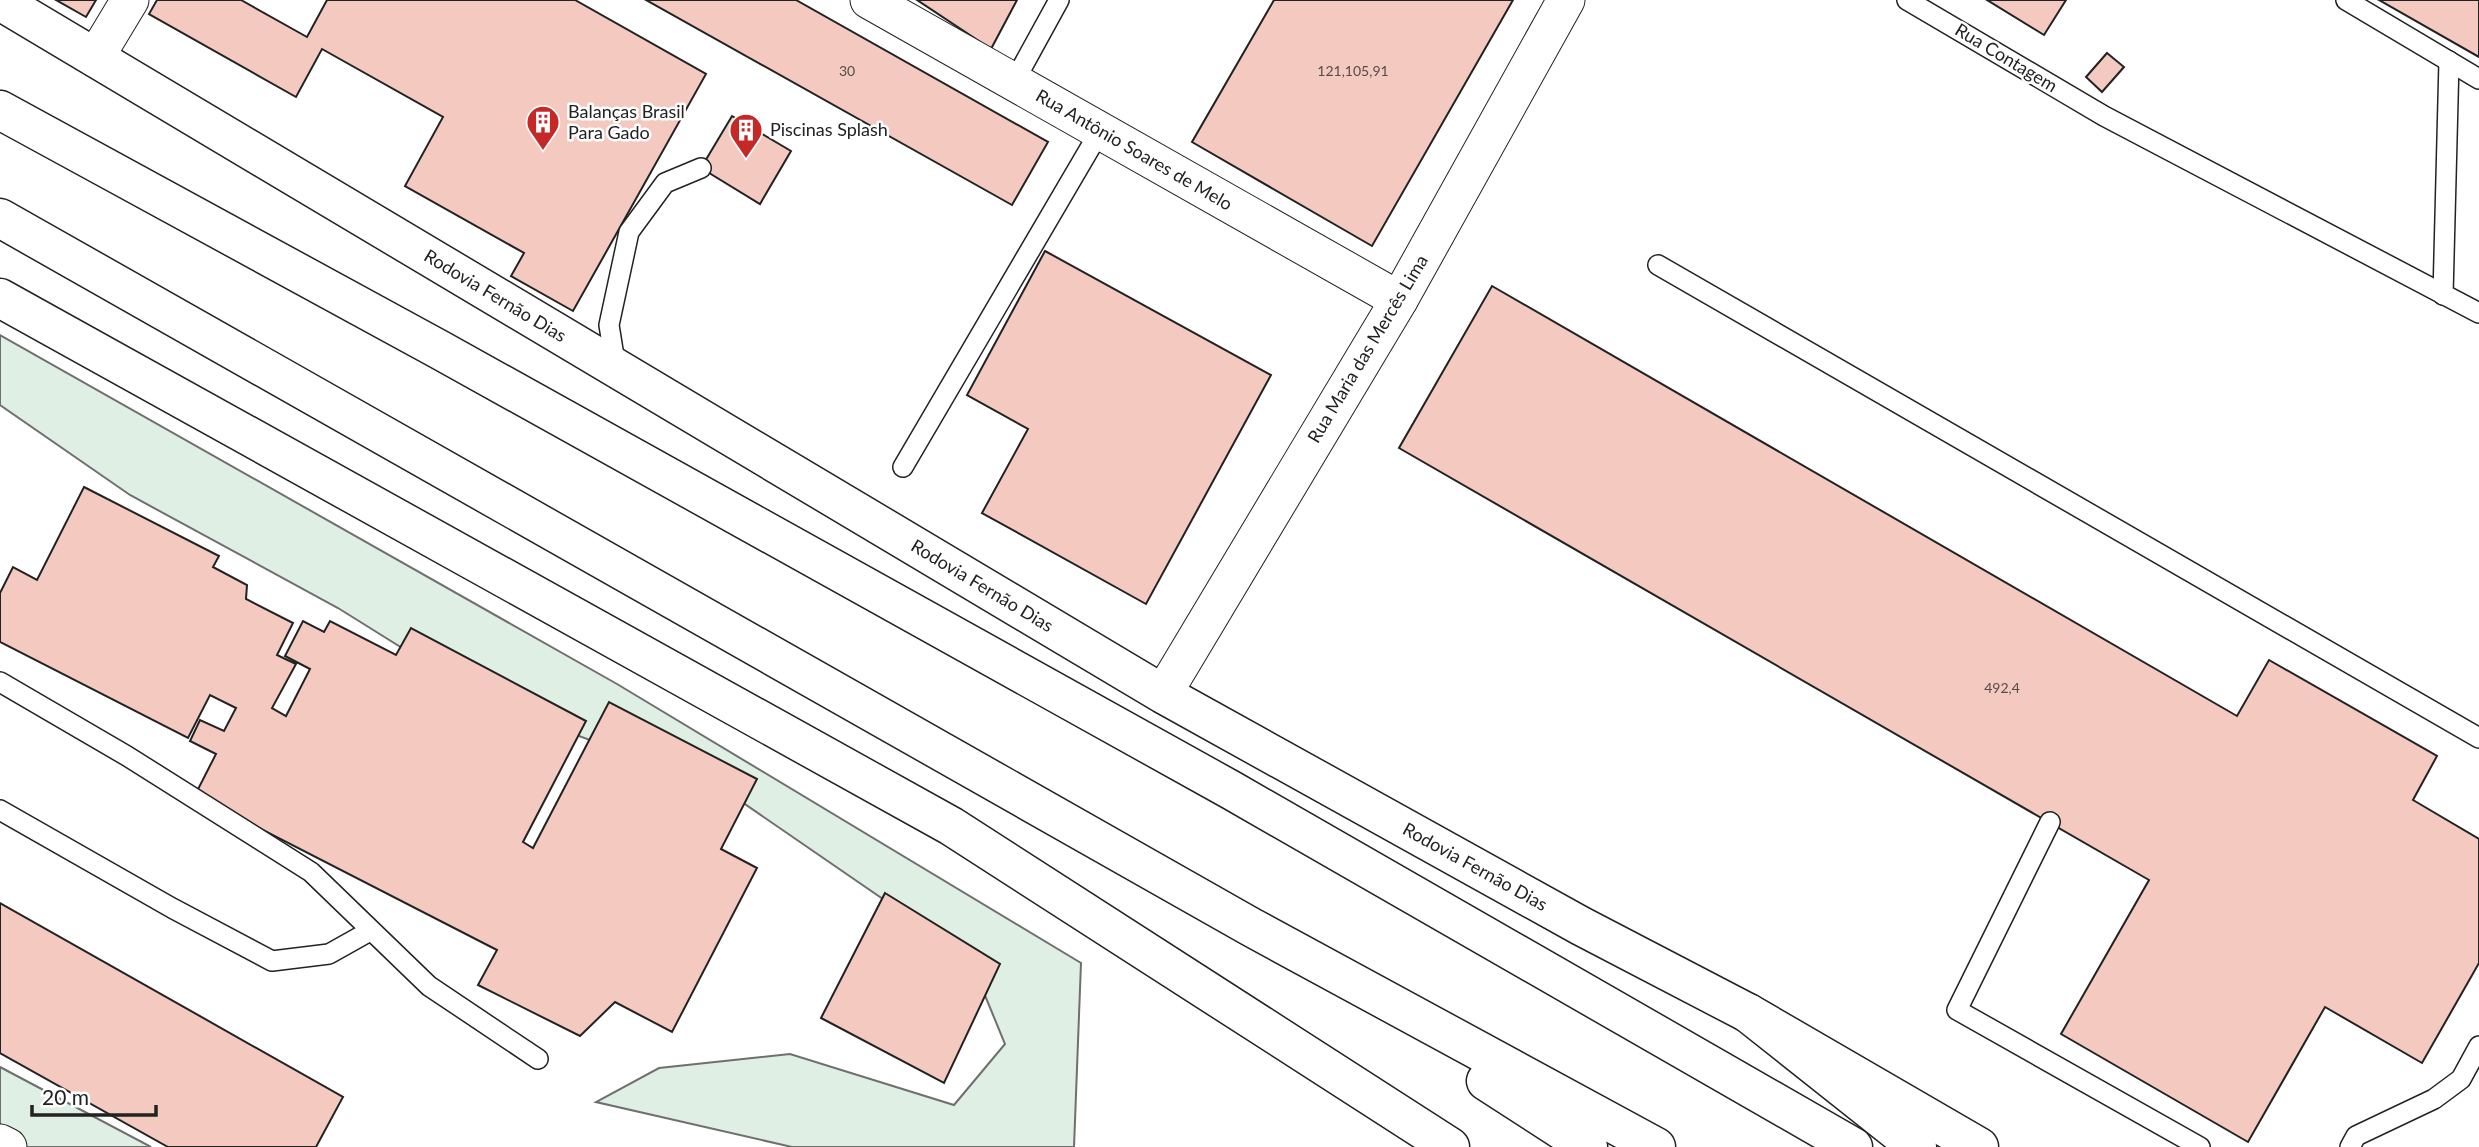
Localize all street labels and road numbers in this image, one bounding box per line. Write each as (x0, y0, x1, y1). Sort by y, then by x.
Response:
street label: Rua Contagem (1951, 18, 2062, 96)
street label: Rua Antônio Soares de Melo (1032, 84, 1237, 214)
street label: Rodovia Fernão Dias (420, 244, 571, 346)
street label: Rua Maria das Mercês Lima (1302, 250, 1432, 447)
street label: Rodovia Fernão Dias (907, 534, 1058, 636)
street label: Rodovia Fernão Dias (1399, 817, 1552, 915)

